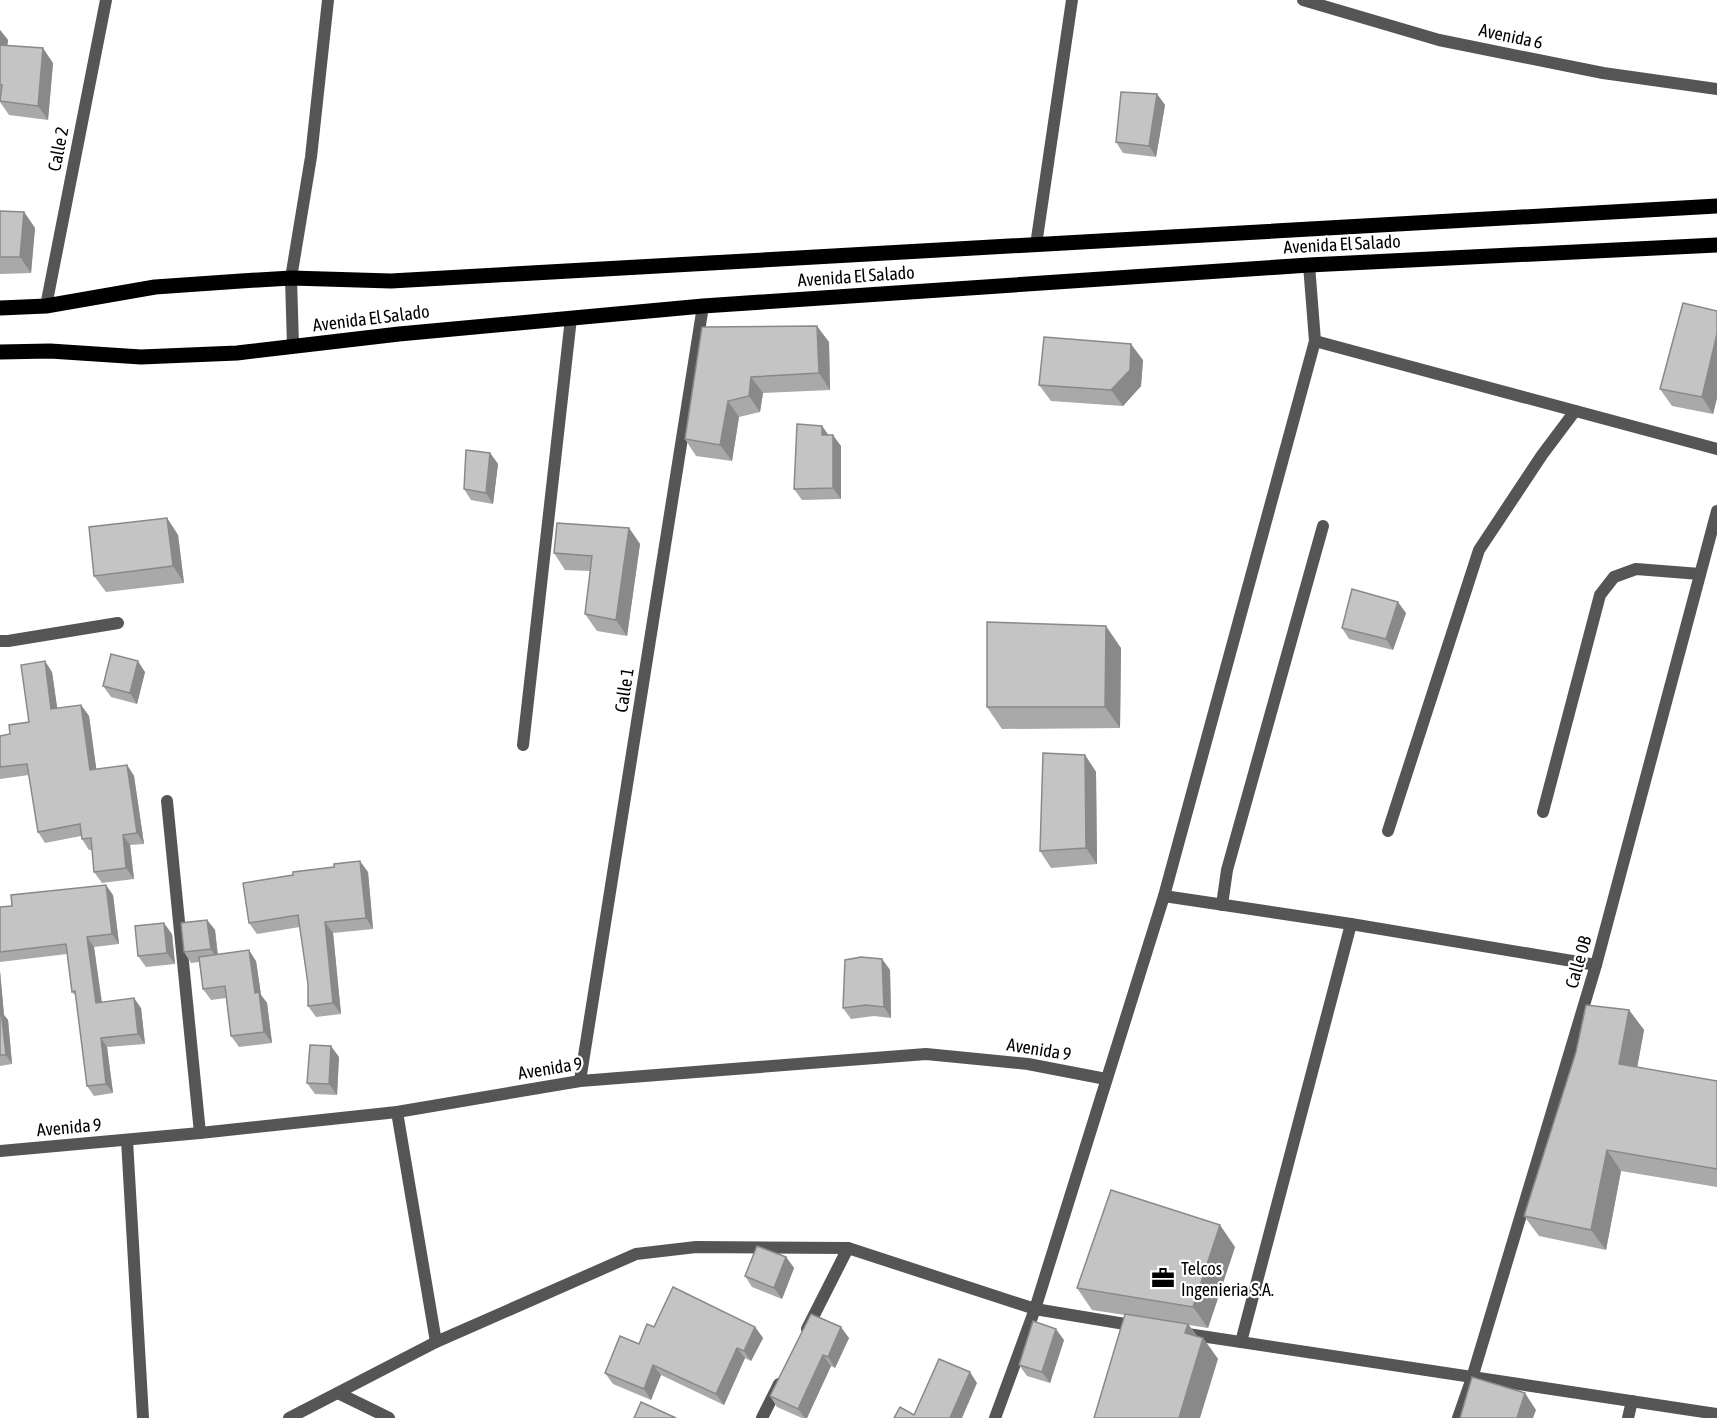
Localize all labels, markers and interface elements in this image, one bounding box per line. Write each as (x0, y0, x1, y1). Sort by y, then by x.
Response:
street label: Avenida 6 (1477, 19, 1545, 53)
street label: Calle 2 (43, 125, 73, 173)
street label: Avenida El Salado (1283, 230, 1401, 258)
street label: Avenida El Salado (797, 261, 915, 291)
street label: Avenida El Salado (311, 300, 431, 336)
street label: Calle 1 (610, 666, 638, 714)
street label: Calle 0B (1561, 933, 1596, 991)
street label: Avenida 9 (1005, 1034, 1073, 1064)
street label: Avenida 9 (516, 1053, 584, 1083)
street label: Avenida 9 (36, 1114, 102, 1140)
place label: Telcos Ingenieria S.A. (1181, 1258, 1274, 1300)
office icon: Telcos Ingenieria S.A. (1150, 1265, 1176, 1291)

